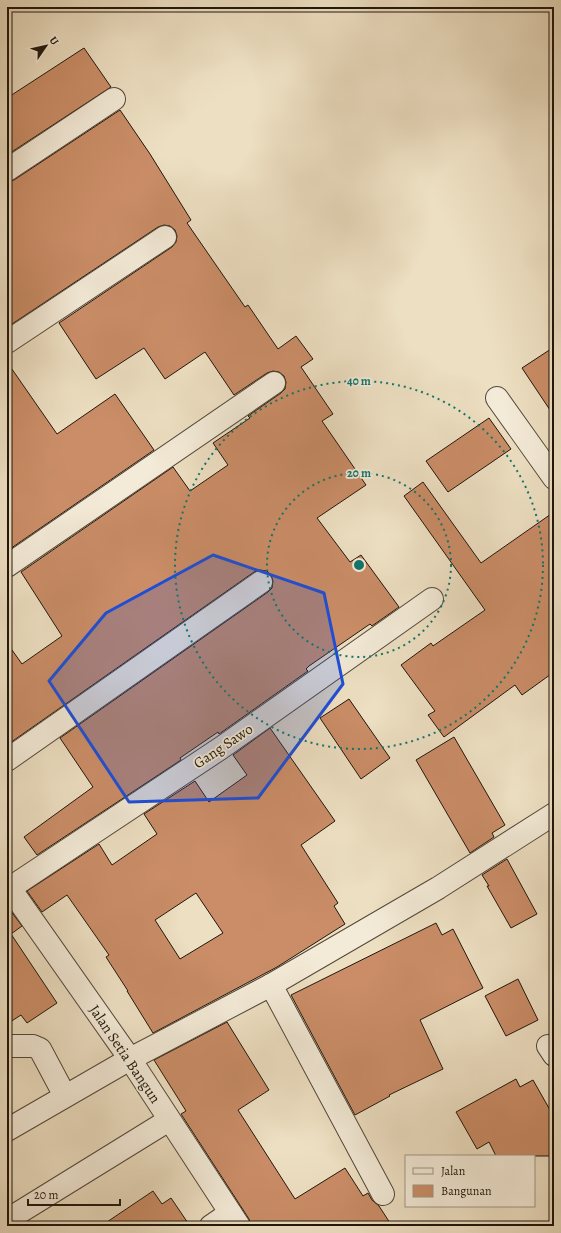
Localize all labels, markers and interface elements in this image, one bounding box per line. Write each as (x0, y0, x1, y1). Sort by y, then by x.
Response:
north arrow (26, 26, 66, 66)
text: U (46, 33, 63, 49)
text: 40 m (347, 373, 371, 389)
text: 20 m (347, 465, 371, 481)
centre of rings (352, 558, 366, 572)
street label: Gang Sawo (189, 719, 257, 773)
street label: Jalan Setia Bangun (85, 1001, 165, 1107)
legend (405, 1155, 535, 1207)
text: Jalan (441, 1163, 466, 1179)
scale bar (28, 1181, 120, 1207)
text: Bangunan (441, 1183, 492, 1199)
text: 20 m (34, 1187, 58, 1203)

